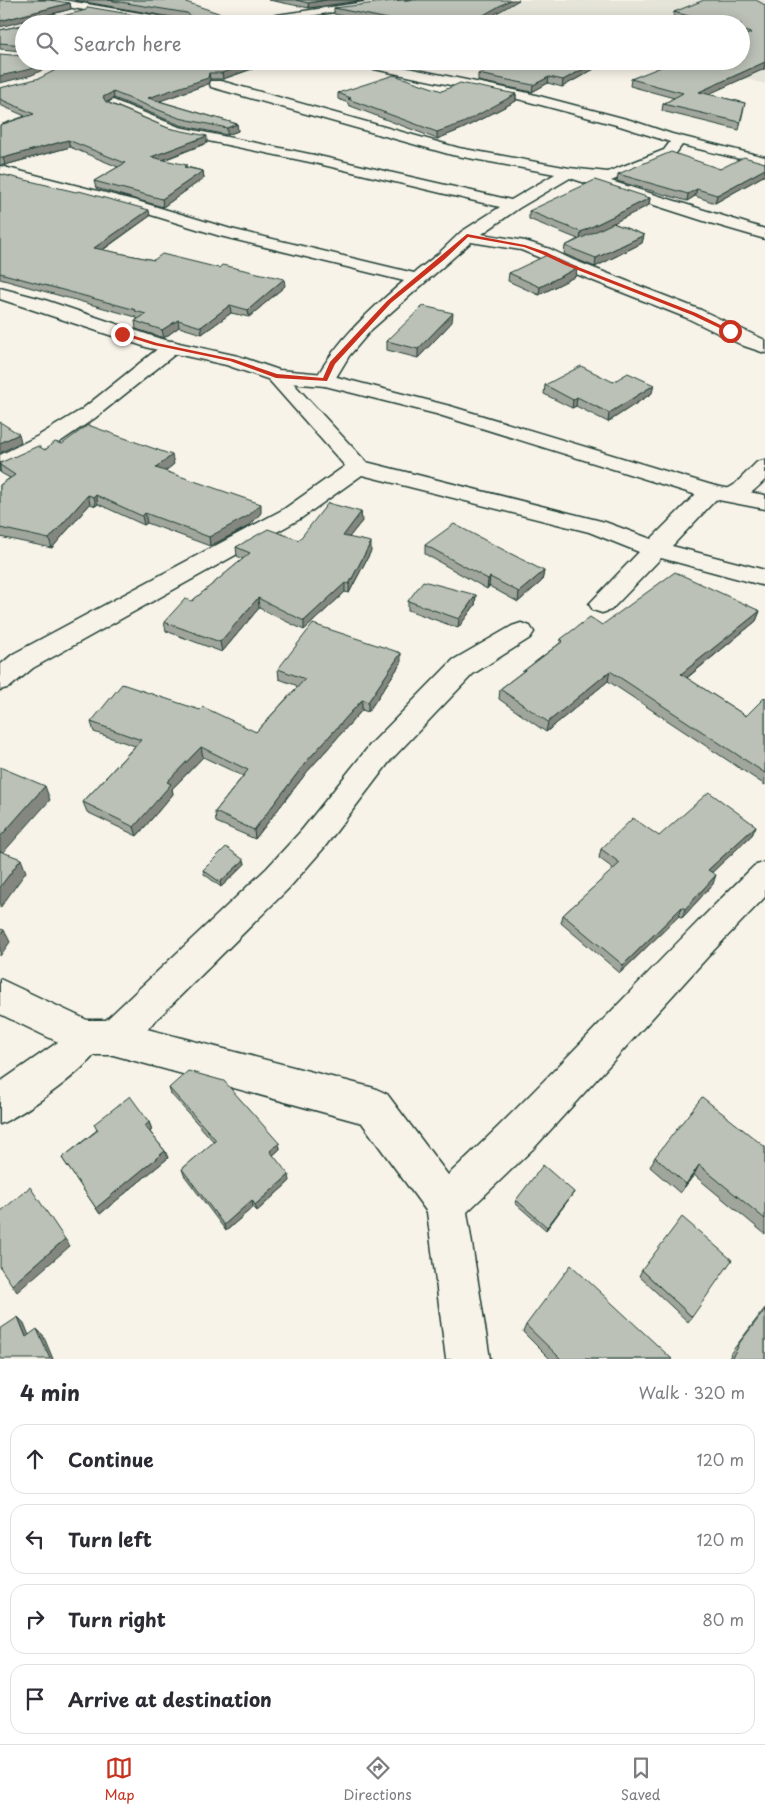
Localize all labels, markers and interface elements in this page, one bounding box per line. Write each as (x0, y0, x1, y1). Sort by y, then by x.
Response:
search box (15, 15, 750, 70)
icon: search (33, 29, 61, 57)
text: Search here (73, 29, 182, 57)
route start (719, 320, 742, 343)
route end (111, 323, 134, 346)
text: 4 min (20, 1376, 80, 1408)
text: Walk · 320 m (639, 1380, 745, 1404)
icon: ahead (21, 1445, 49, 1473)
text: Continue (68, 1445, 154, 1473)
text: 120 m (697, 1447, 744, 1471)
icon: left (21, 1525, 49, 1553)
text: Turn left (68, 1525, 152, 1553)
text: 120 m (697, 1527, 744, 1551)
icon: right (21, 1605, 49, 1633)
text: Turn right (68, 1605, 166, 1633)
text: 80 m (702, 1607, 744, 1631)
icon: arrive (21, 1685, 49, 1713)
text: Arrive at destination (68, 1685, 272, 1713)
tab: Map (105, 1754, 134, 1805)
tab: Directions (344, 1754, 412, 1805)
tab: Saved (621, 1754, 660, 1805)

